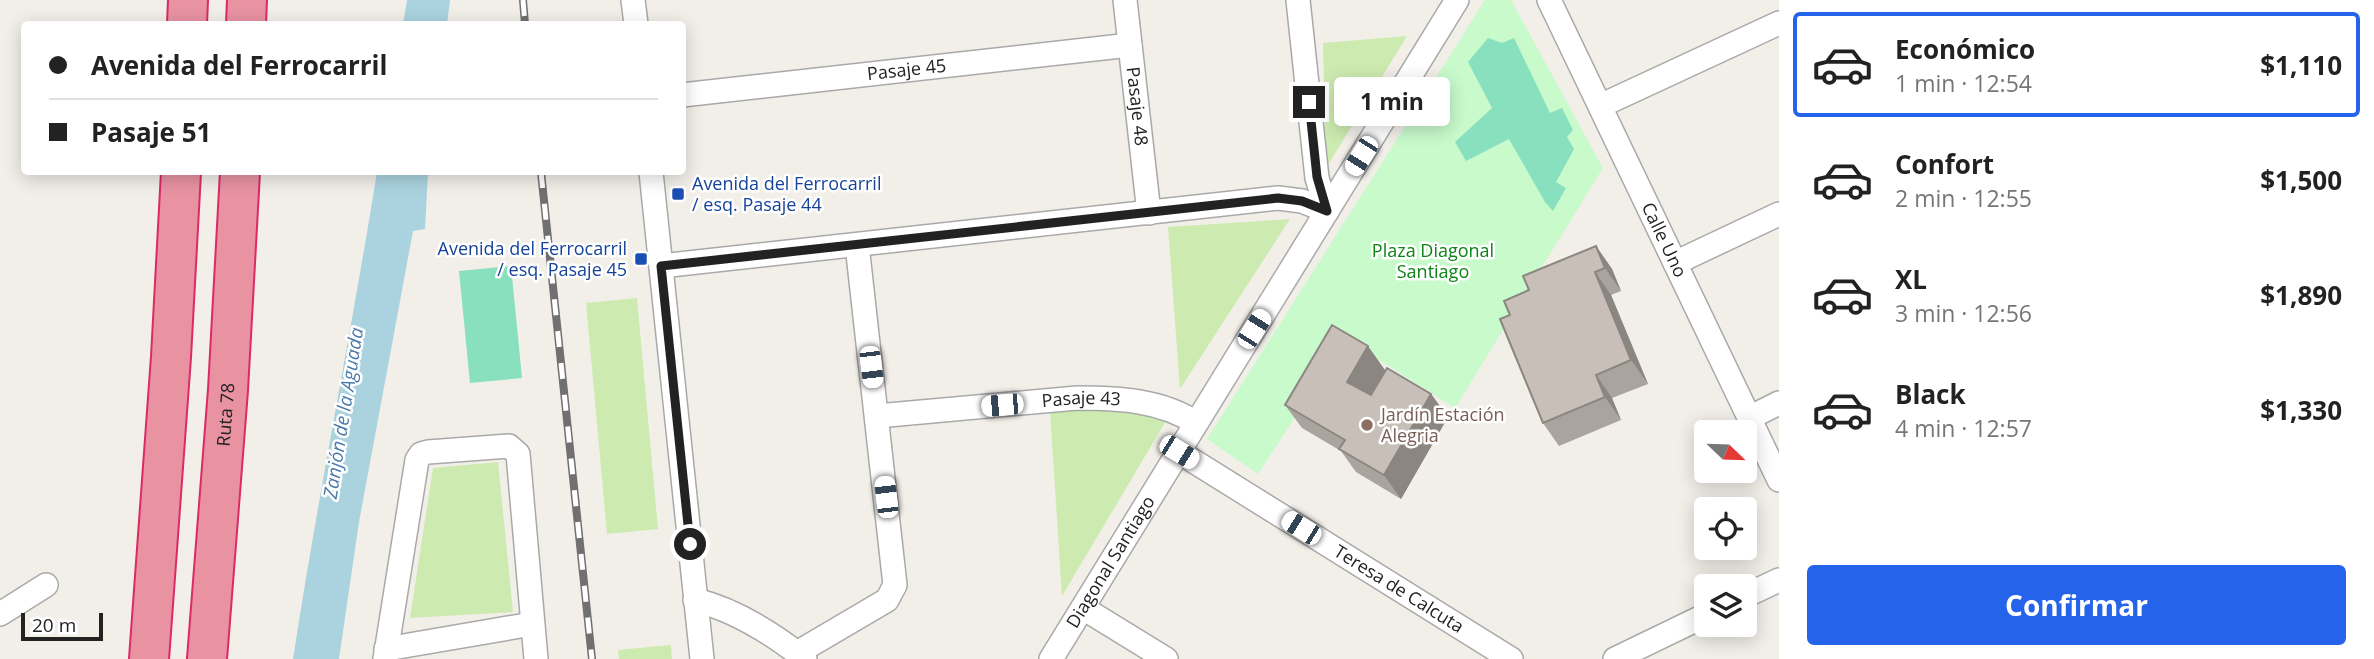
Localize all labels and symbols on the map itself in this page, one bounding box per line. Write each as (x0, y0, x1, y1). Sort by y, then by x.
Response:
street label: Pasaje 45 (866, 53, 947, 85)
street label: Pasaje 48 (1122, 65, 1154, 147)
callout: 1 min (1334, 78, 1449, 126)
route end (1293, 86, 1325, 118)
car (1341, 133, 1382, 179)
place label: Avenida del Ferrocarril / esq. Pasaje 44 (692, 171, 881, 216)
marker: Avenida del Ferrocarril / esq. Pasaje 44 (670, 186, 686, 202)
street label: Calle Uno (1637, 198, 1693, 281)
place label: Avenida del Ferrocarril / esq. Pasaje 45 (438, 236, 627, 281)
park label: Plaza Diagonal Santiago (1372, 238, 1494, 283)
marker: Avenida del Ferrocarril / esq. Pasaje 45 (633, 251, 649, 267)
car (1234, 306, 1275, 352)
water label: Zanjón de la Aguada (316, 325, 369, 501)
car (859, 345, 884, 389)
street label: Ruta 78 (211, 382, 239, 447)
street label: Pasaje 43 (1040, 385, 1122, 412)
car (981, 393, 1024, 417)
place label: Jardín Estación Alegria (1379, 402, 1505, 447)
marker: Jardín Estación Alegria (1359, 417, 1375, 433)
north arrow (1694, 420, 1757, 483)
car (1156, 432, 1203, 472)
car (874, 475, 899, 519)
street label: Diagonal Santiago (1060, 491, 1160, 632)
car (1278, 508, 1325, 548)
route start (674, 528, 706, 560)
street label: Teresa de Calcuta (1330, 539, 1469, 638)
scale bar (21, 610, 103, 642)

